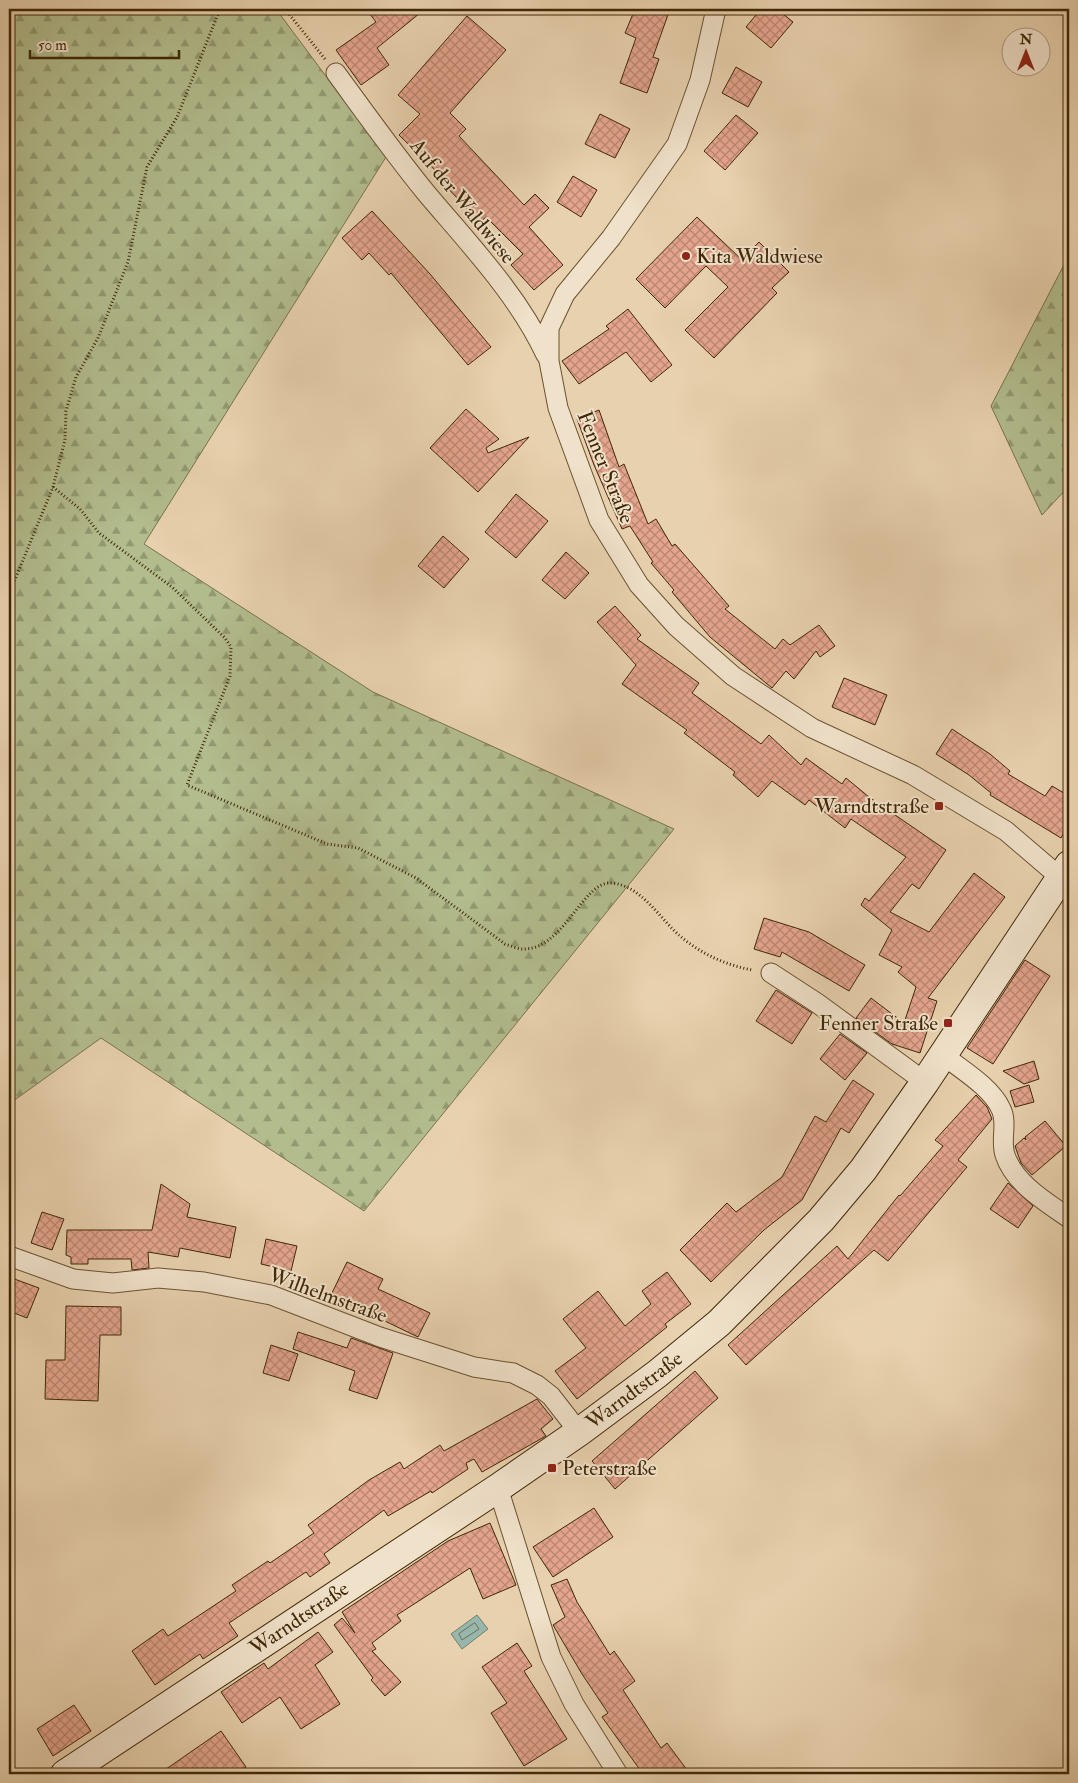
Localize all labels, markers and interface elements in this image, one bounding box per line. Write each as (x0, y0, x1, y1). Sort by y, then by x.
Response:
scale bar (30, 28, 179, 60)
north arrow (1000, 28, 1050, 78)
text: N (1019, 31, 1033, 48)
text: 50 m (38, 36, 67, 55)
street label: Auf der Waldwiese (403, 132, 522, 270)
place label: Kita Waldwiese (696, 243, 823, 270)
marker: Kita Waldwiese (680, 250, 692, 262)
street label: Fenner Straße (571, 407, 640, 528)
place label: Warndtstraße (814, 793, 929, 820)
marker: Warndtstraße (933, 800, 945, 812)
place label: Fenner Straße (819, 1010, 938, 1037)
marker: Fenner Straße (942, 1017, 954, 1029)
street label: Wilhelmstraße (264, 1261, 391, 1330)
street label: Warndtstraße (580, 1345, 688, 1436)
place label: Peterstraße (562, 1455, 657, 1482)
marker: Peterstraße (546, 1462, 558, 1474)
street label: Warndtstraße (243, 1575, 354, 1662)

